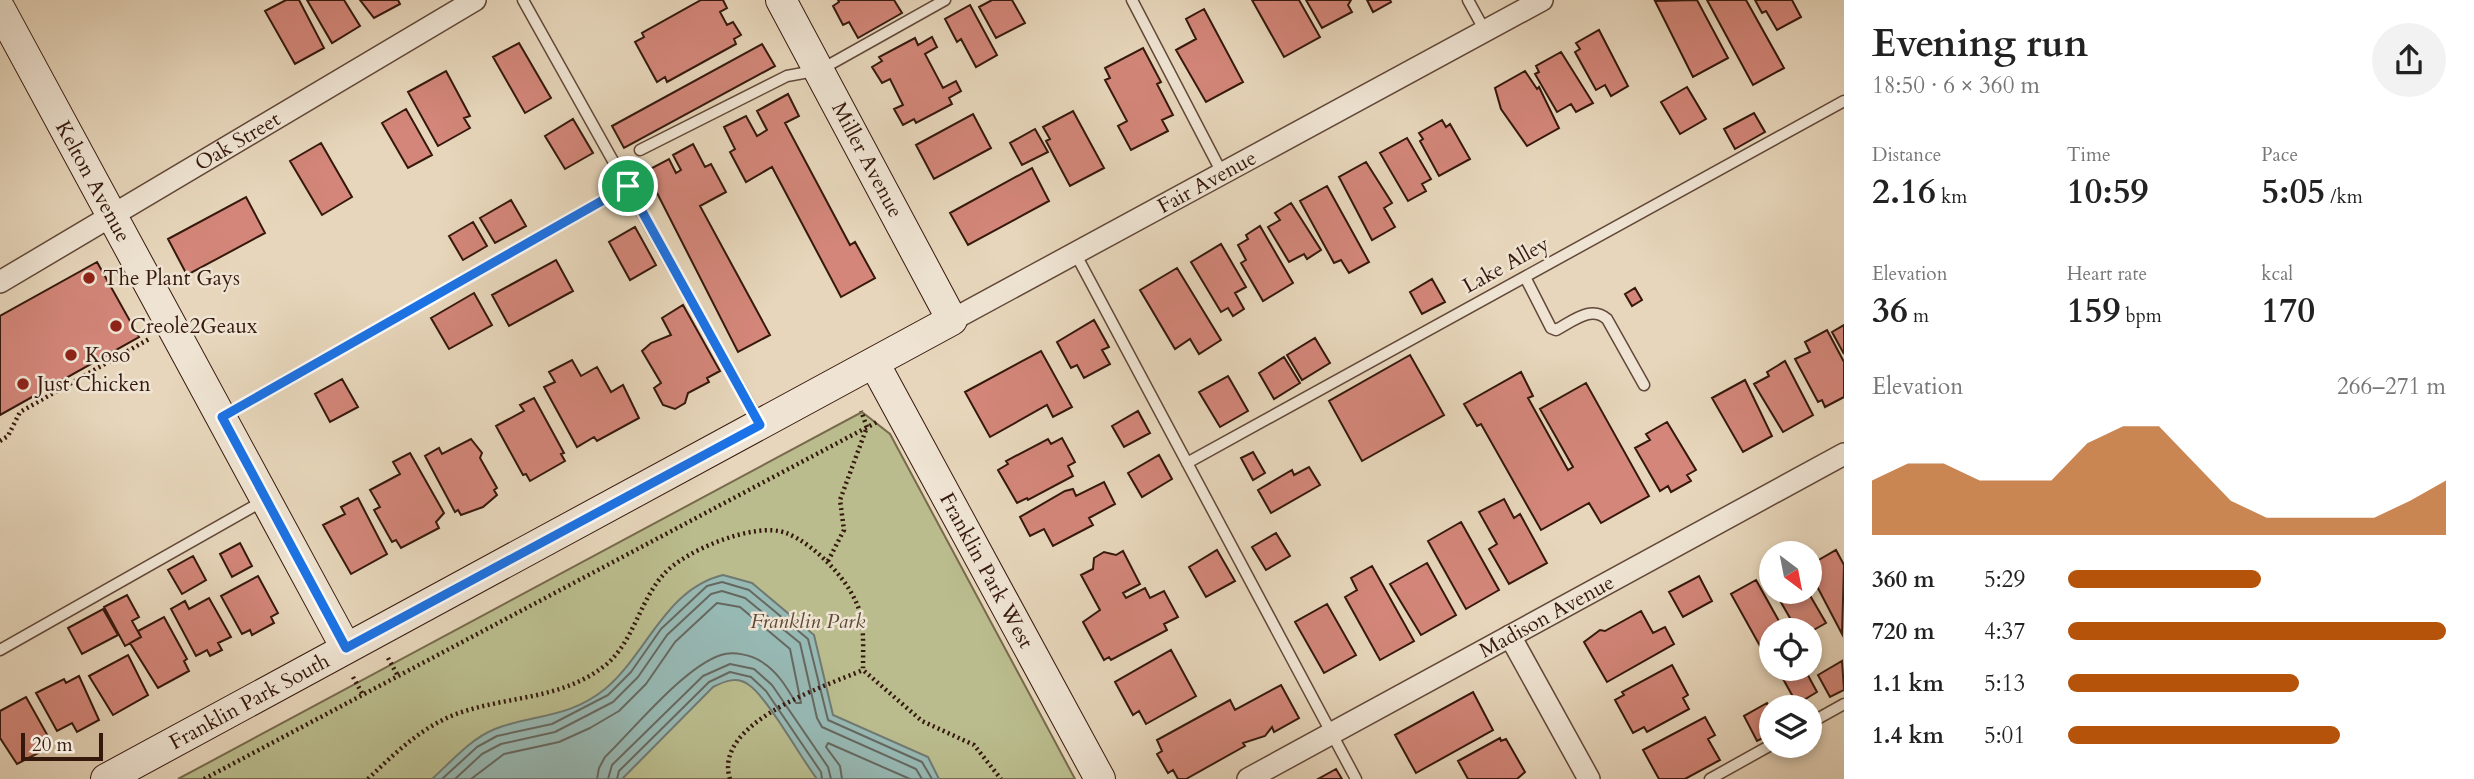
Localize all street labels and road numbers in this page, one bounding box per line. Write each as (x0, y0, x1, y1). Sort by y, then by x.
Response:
street label: Miller Avenue (824, 97, 910, 223)
street label: Oak Street (189, 104, 286, 178)
street label: Kelton Avenue (49, 115, 138, 247)
street label: Fair Avenue (1152, 143, 1261, 220)
street label: Lake Alley (1458, 229, 1554, 301)
street label: Franklin Park West (933, 487, 1041, 654)
street label: Madison Avenue (1474, 568, 1619, 665)
street label: Franklin Park South (164, 646, 335, 757)

